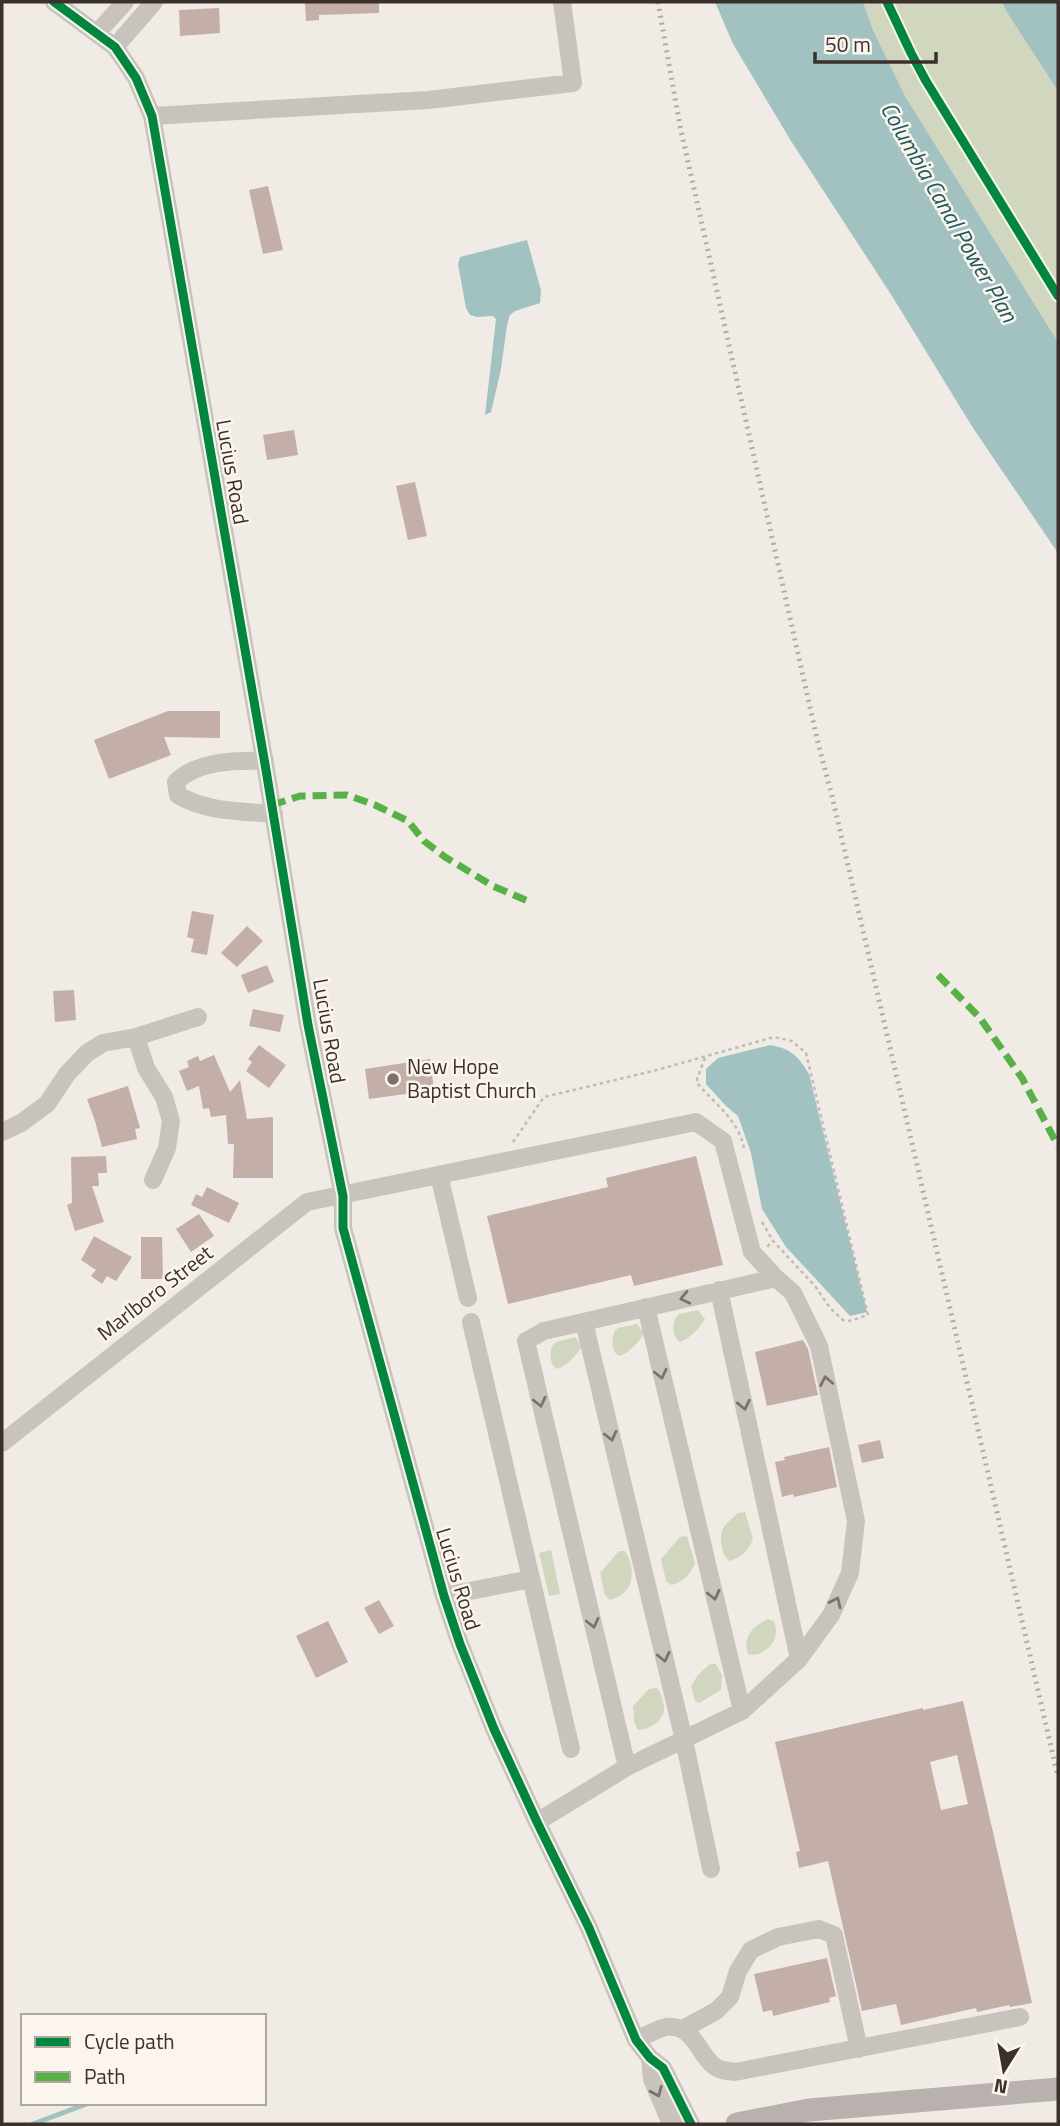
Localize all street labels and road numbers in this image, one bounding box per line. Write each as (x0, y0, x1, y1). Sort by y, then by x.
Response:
street label: Lucius Road (208, 417, 258, 527)
street label: Lucius Road (305, 976, 355, 1086)
street label: Marlboro Street (90, 1236, 220, 1348)
street label: Lucius Road (428, 1523, 490, 1634)

